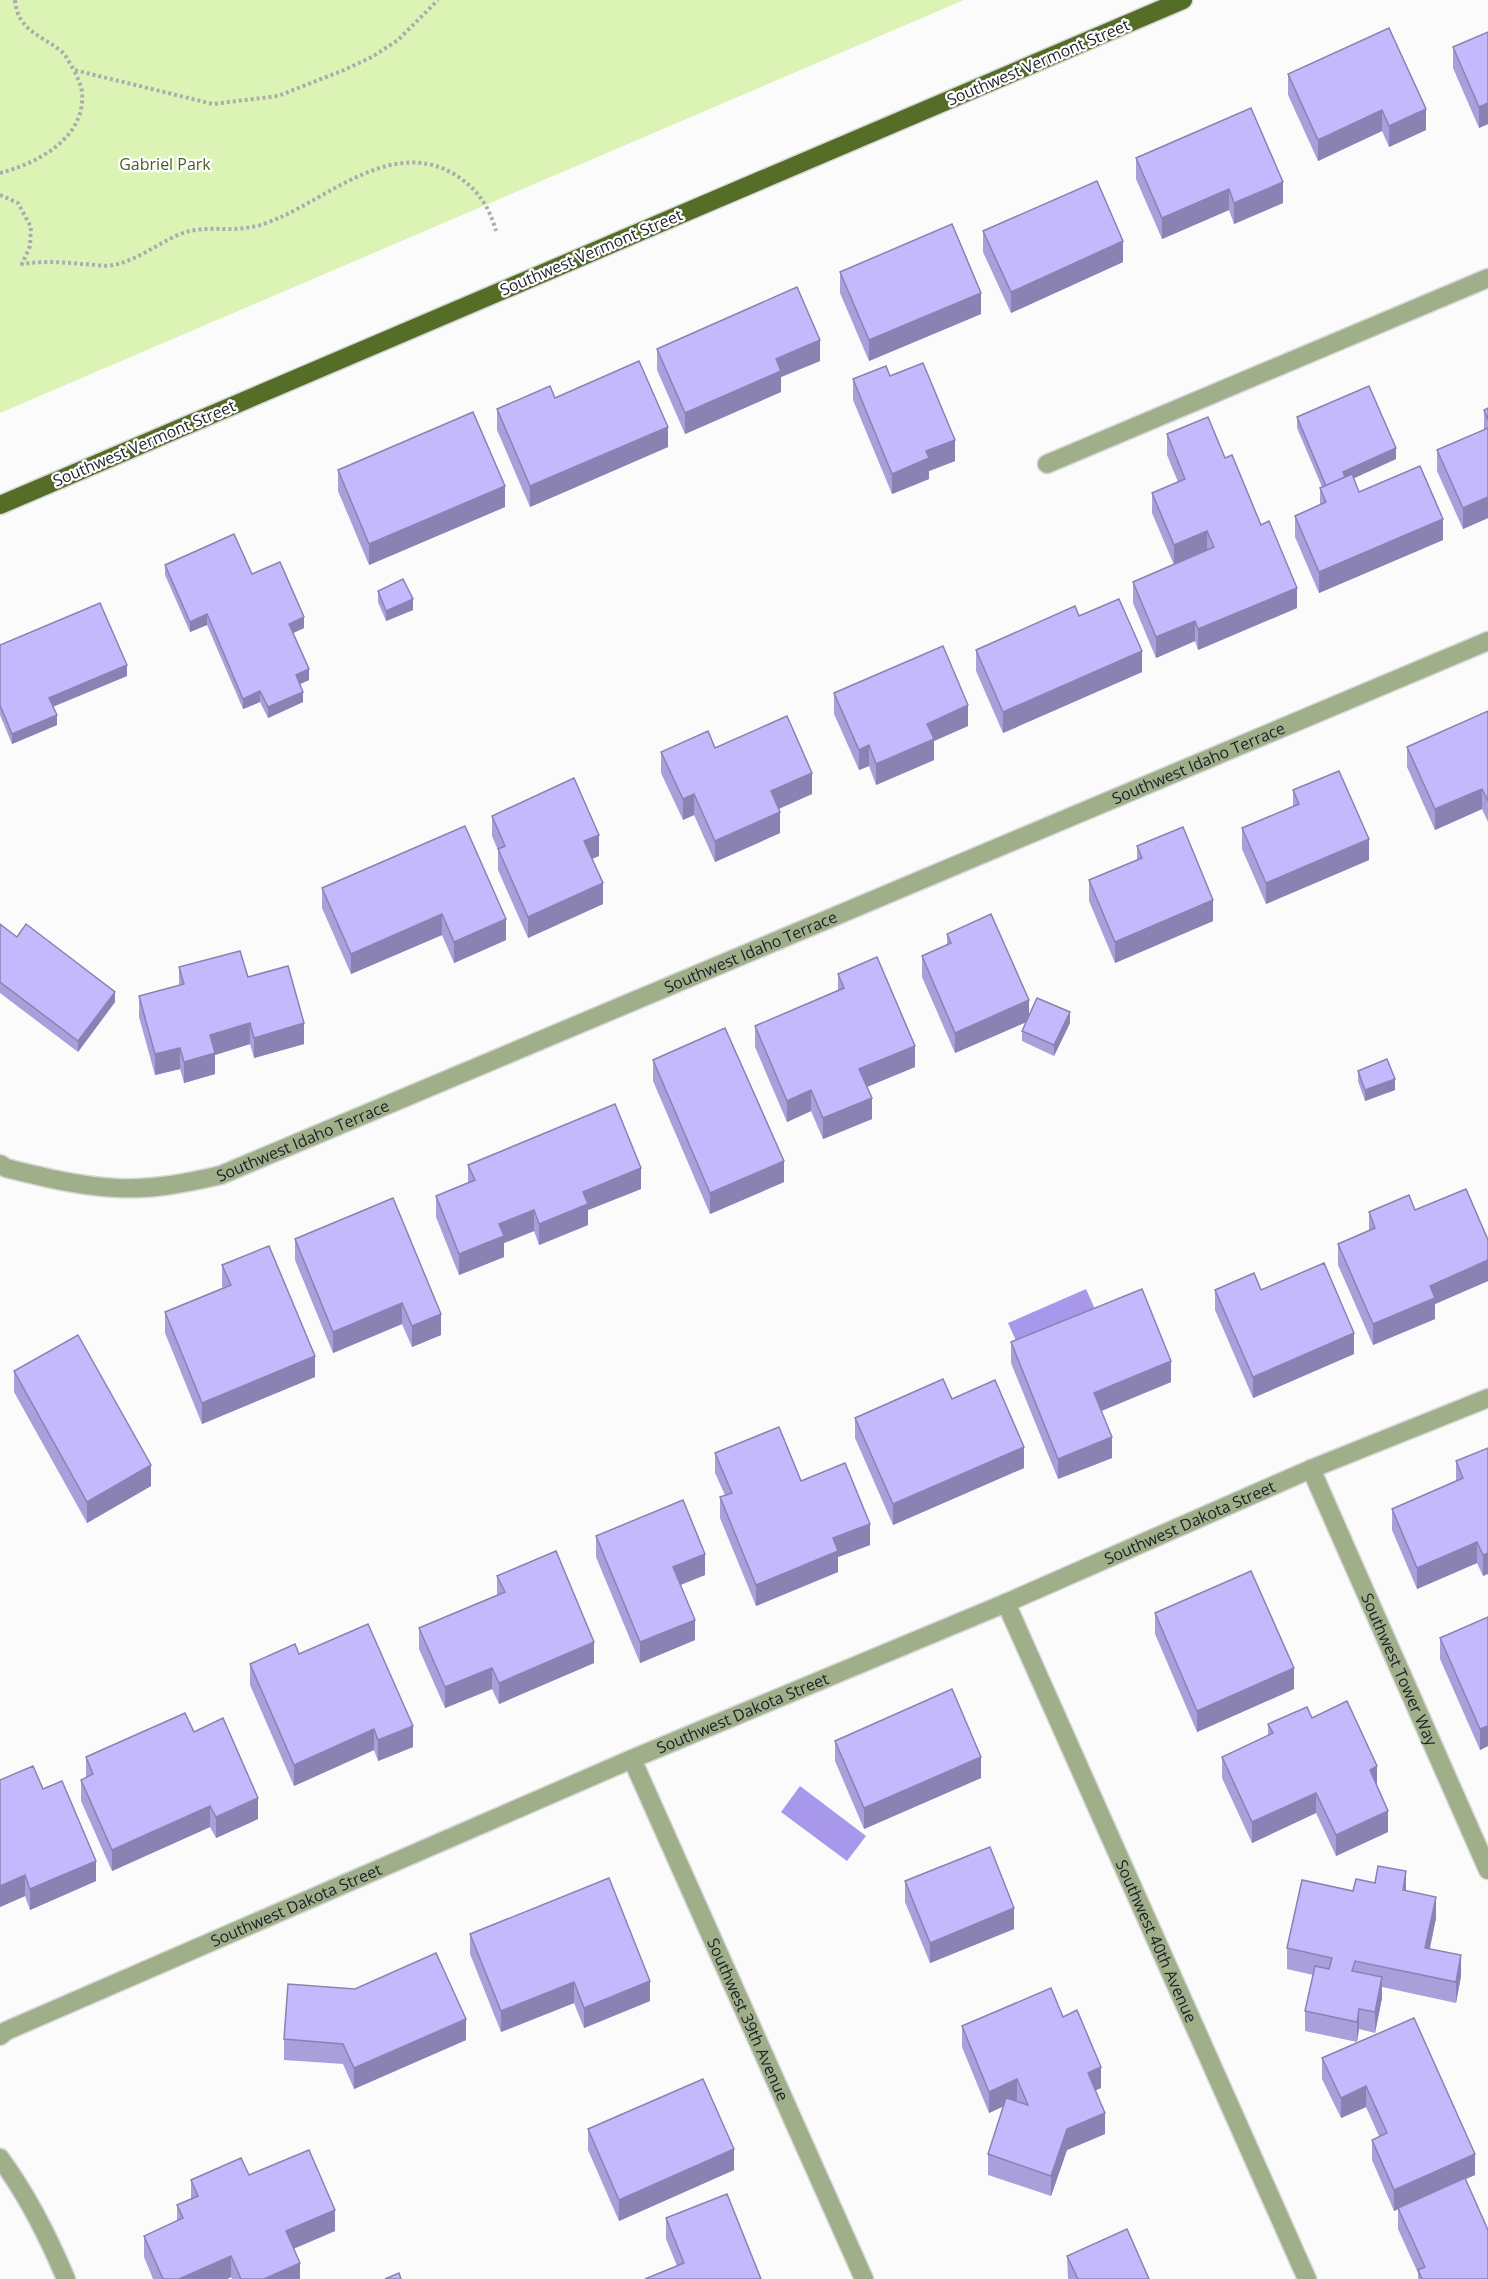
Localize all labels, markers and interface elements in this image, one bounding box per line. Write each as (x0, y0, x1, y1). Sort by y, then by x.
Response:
street label: Southwest Vermont Street (943, 13, 1133, 111)
park label: Gabriel Park (119, 153, 211, 175)
street label: Southwest Vermont Street (496, 203, 686, 301)
street label: Southwest Vermont Street (49, 394, 239, 492)
street label: Southwest Idaho Terrace (1109, 717, 1288, 809)
street label: Southwest Idaho Terrace (661, 906, 840, 998)
street label: Southwest Idaho Terrace (213, 1094, 393, 1187)
street label: Southwest Dakota Street (1101, 1475, 1279, 1570)
street label: Southwest Tower Way (1356, 1590, 1443, 1750)
street label: Southwest Dakota Street (653, 1667, 832, 1759)
street label: Southwest 40th Avenue (1111, 1856, 1202, 2026)
street label: Southwest Dakota Street (207, 1858, 385, 1952)
street label: Southwest 39th Avenue (702, 1934, 794, 2104)

